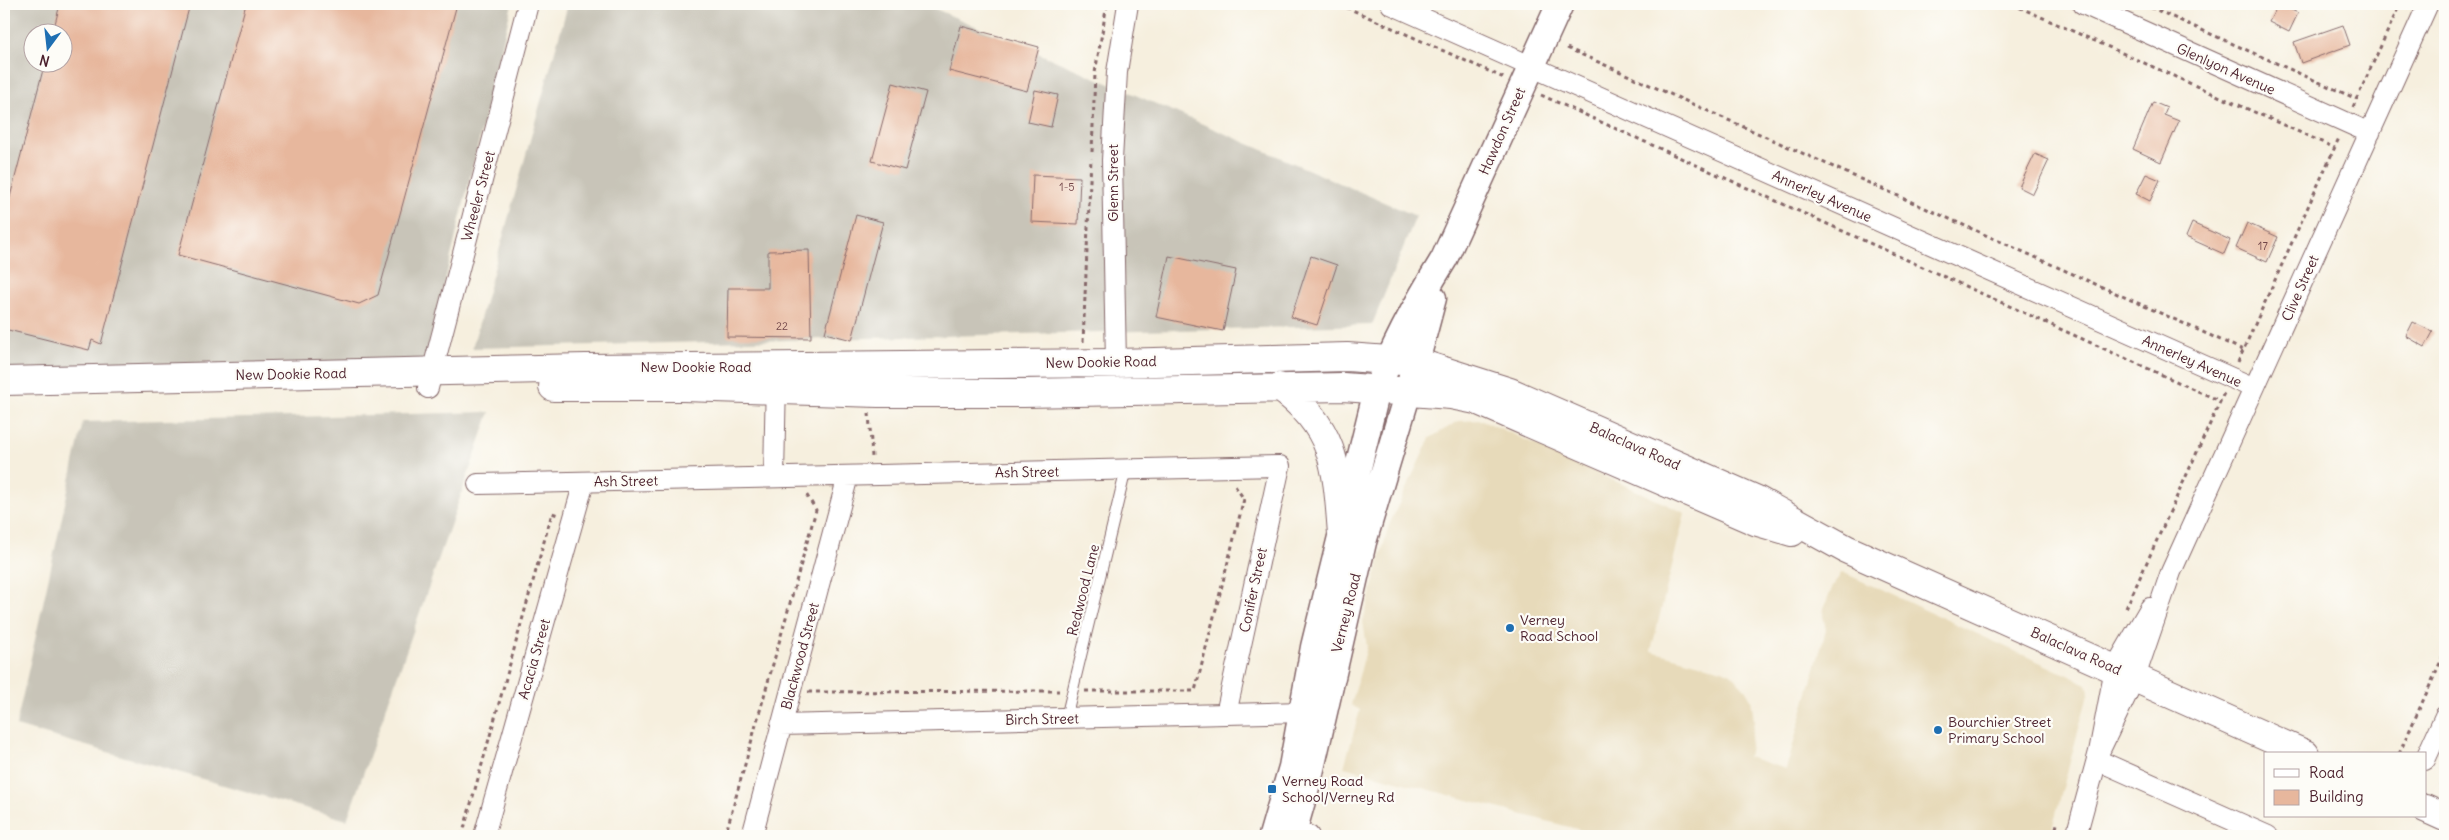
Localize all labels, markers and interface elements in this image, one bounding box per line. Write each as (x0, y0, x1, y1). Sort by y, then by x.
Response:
north arrow (22, 22, 72, 72)
street label: Glenlyon Avenue (2174, 39, 2278, 99)
text: N (38, 51, 52, 71)
street label: Hawdon Street (1475, 84, 1529, 178)
street label: Glenn Street (1104, 144, 1122, 222)
street label: Wheeler Street (457, 148, 499, 243)
street label: Annerley Avenue (1769, 166, 1875, 226)
house number: 1-5 (1059, 180, 1075, 194)
house number: 17 (2258, 239, 2268, 253)
street label: Clive Street (2277, 252, 2323, 324)
house number: 22 (776, 319, 788, 333)
street label: Annerley Avenue (2139, 331, 2245, 391)
street label: New Dookie Road (1045, 352, 1157, 372)
street label: New Dookie Road (640, 358, 752, 376)
street label: New Dookie Road (235, 364, 347, 384)
street label: Balaclava Road (1587, 418, 1683, 474)
street label: Ash Street (995, 462, 1059, 482)
street label: Ash Street (594, 471, 658, 491)
street label: Redwood Lane (1063, 542, 1103, 638)
street label: Conifer Street (1235, 546, 1271, 634)
street label: Verney Road (1327, 571, 1365, 655)
street label: Blackwood Street (777, 600, 823, 712)
place label: Verney Road School (1520, 611, 1598, 645)
street label: Acacia Street (514, 616, 554, 701)
marker: Verney Road School (1504, 622, 1516, 634)
street label: Balaclava Road (2028, 623, 2124, 679)
street label: Birch Street (1005, 709, 1079, 729)
place label: Bourchier Street Primary School (1948, 713, 2051, 747)
marker: Bourchier Street Primary School (1932, 724, 1944, 736)
legend (2264, 752, 2426, 818)
text: Road (2309, 763, 2344, 782)
place label: Verney Road School/Verney Rd (1282, 772, 1394, 806)
marker: Verney Road School/Verney Rd (1266, 783, 1278, 795)
text: Building (2309, 787, 2364, 806)

